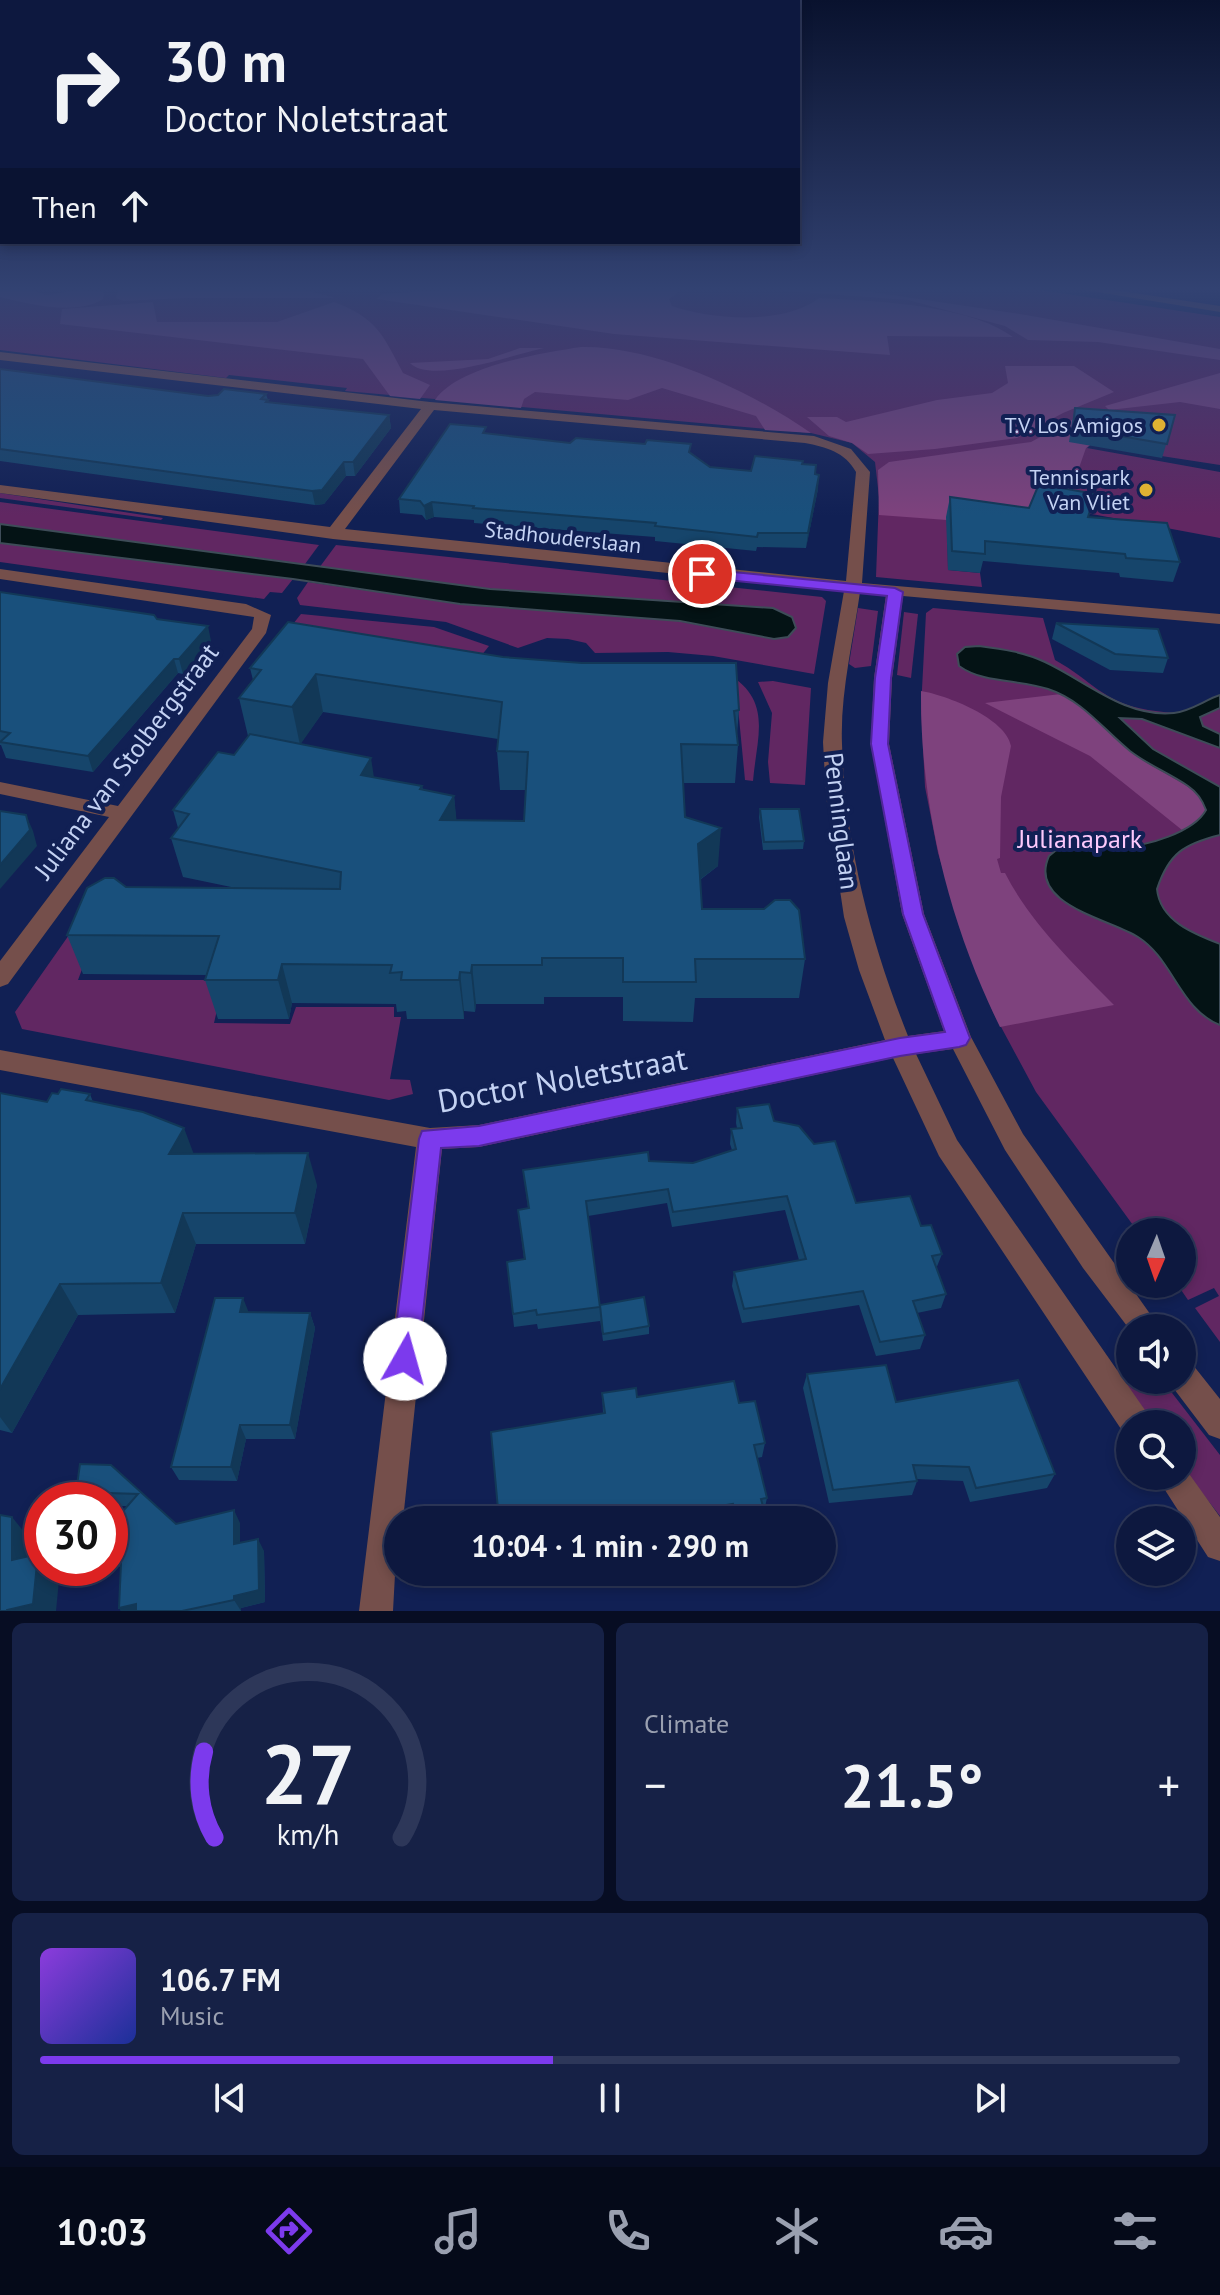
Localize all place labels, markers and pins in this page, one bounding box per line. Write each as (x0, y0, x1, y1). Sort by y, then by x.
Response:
place label: T.V. Los Amigos (1005, 411, 1143, 439)
marker: T.V. Los Amigos (1150, 416, 1168, 434)
place label: Tennispark Van Vliet (1029, 463, 1131, 516)
marker: Tennispark Van Vliet (1137, 481, 1155, 499)
pin (668, 540, 736, 608)

